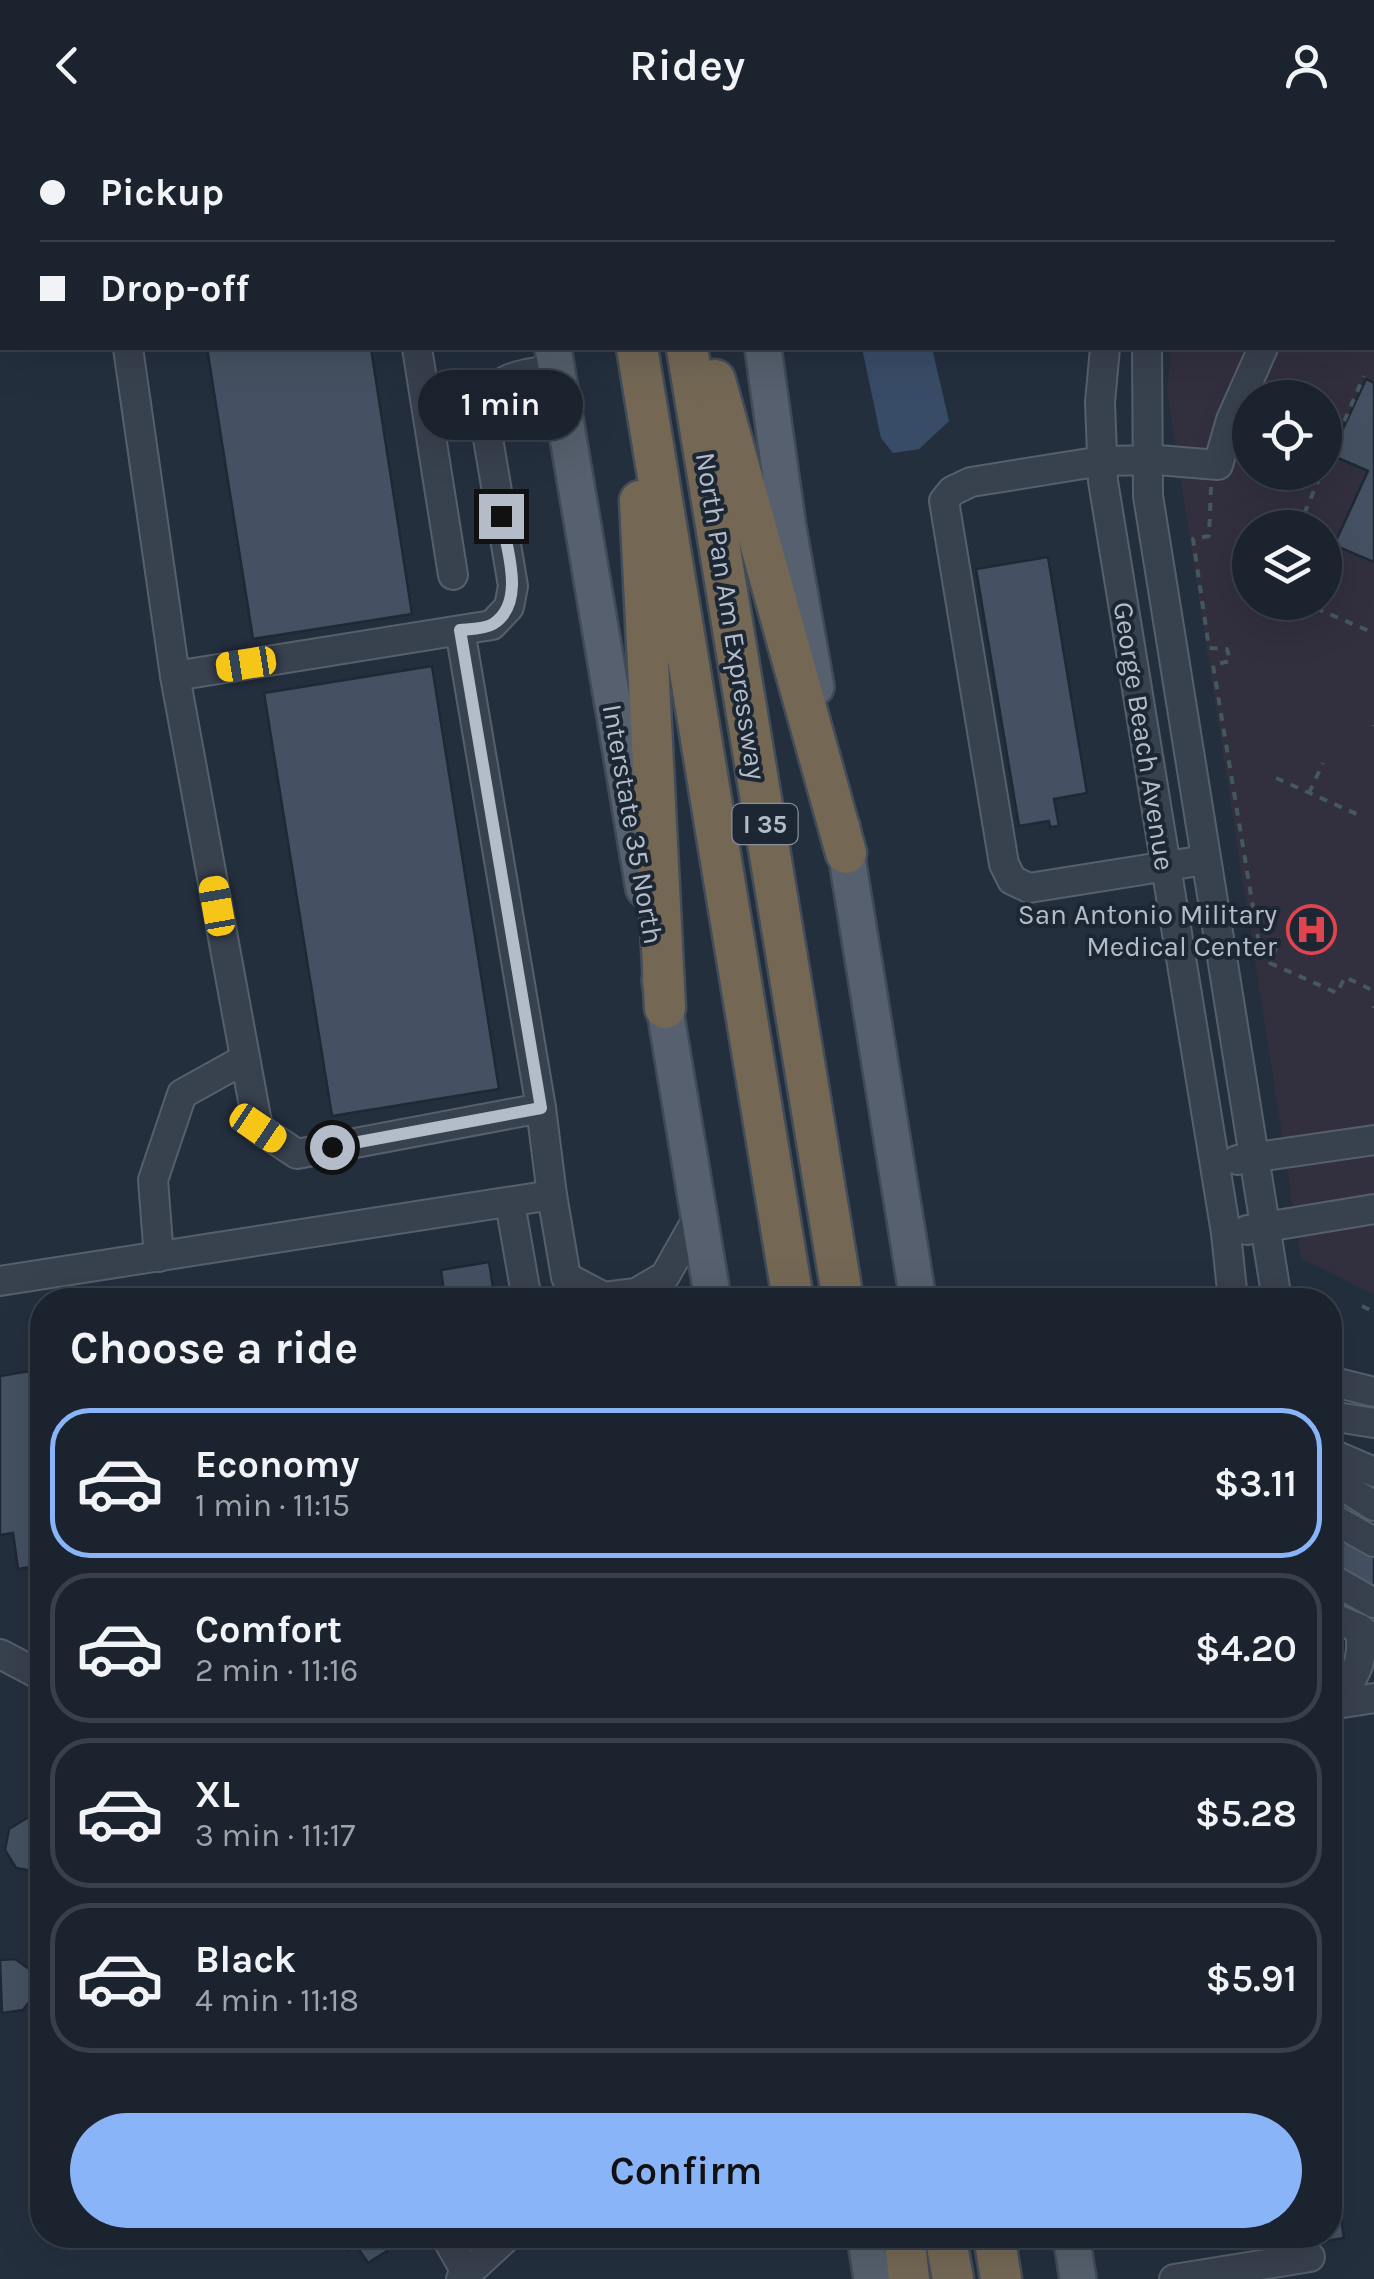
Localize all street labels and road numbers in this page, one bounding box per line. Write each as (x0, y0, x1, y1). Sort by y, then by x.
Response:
street label: North Pan Am Expressway (689, 450, 773, 782)
street label: George Beach Avenue (1106, 599, 1182, 873)
street label: Interstate 35 North (596, 701, 670, 947)
road number: I 35 (732, 804, 798, 844)

